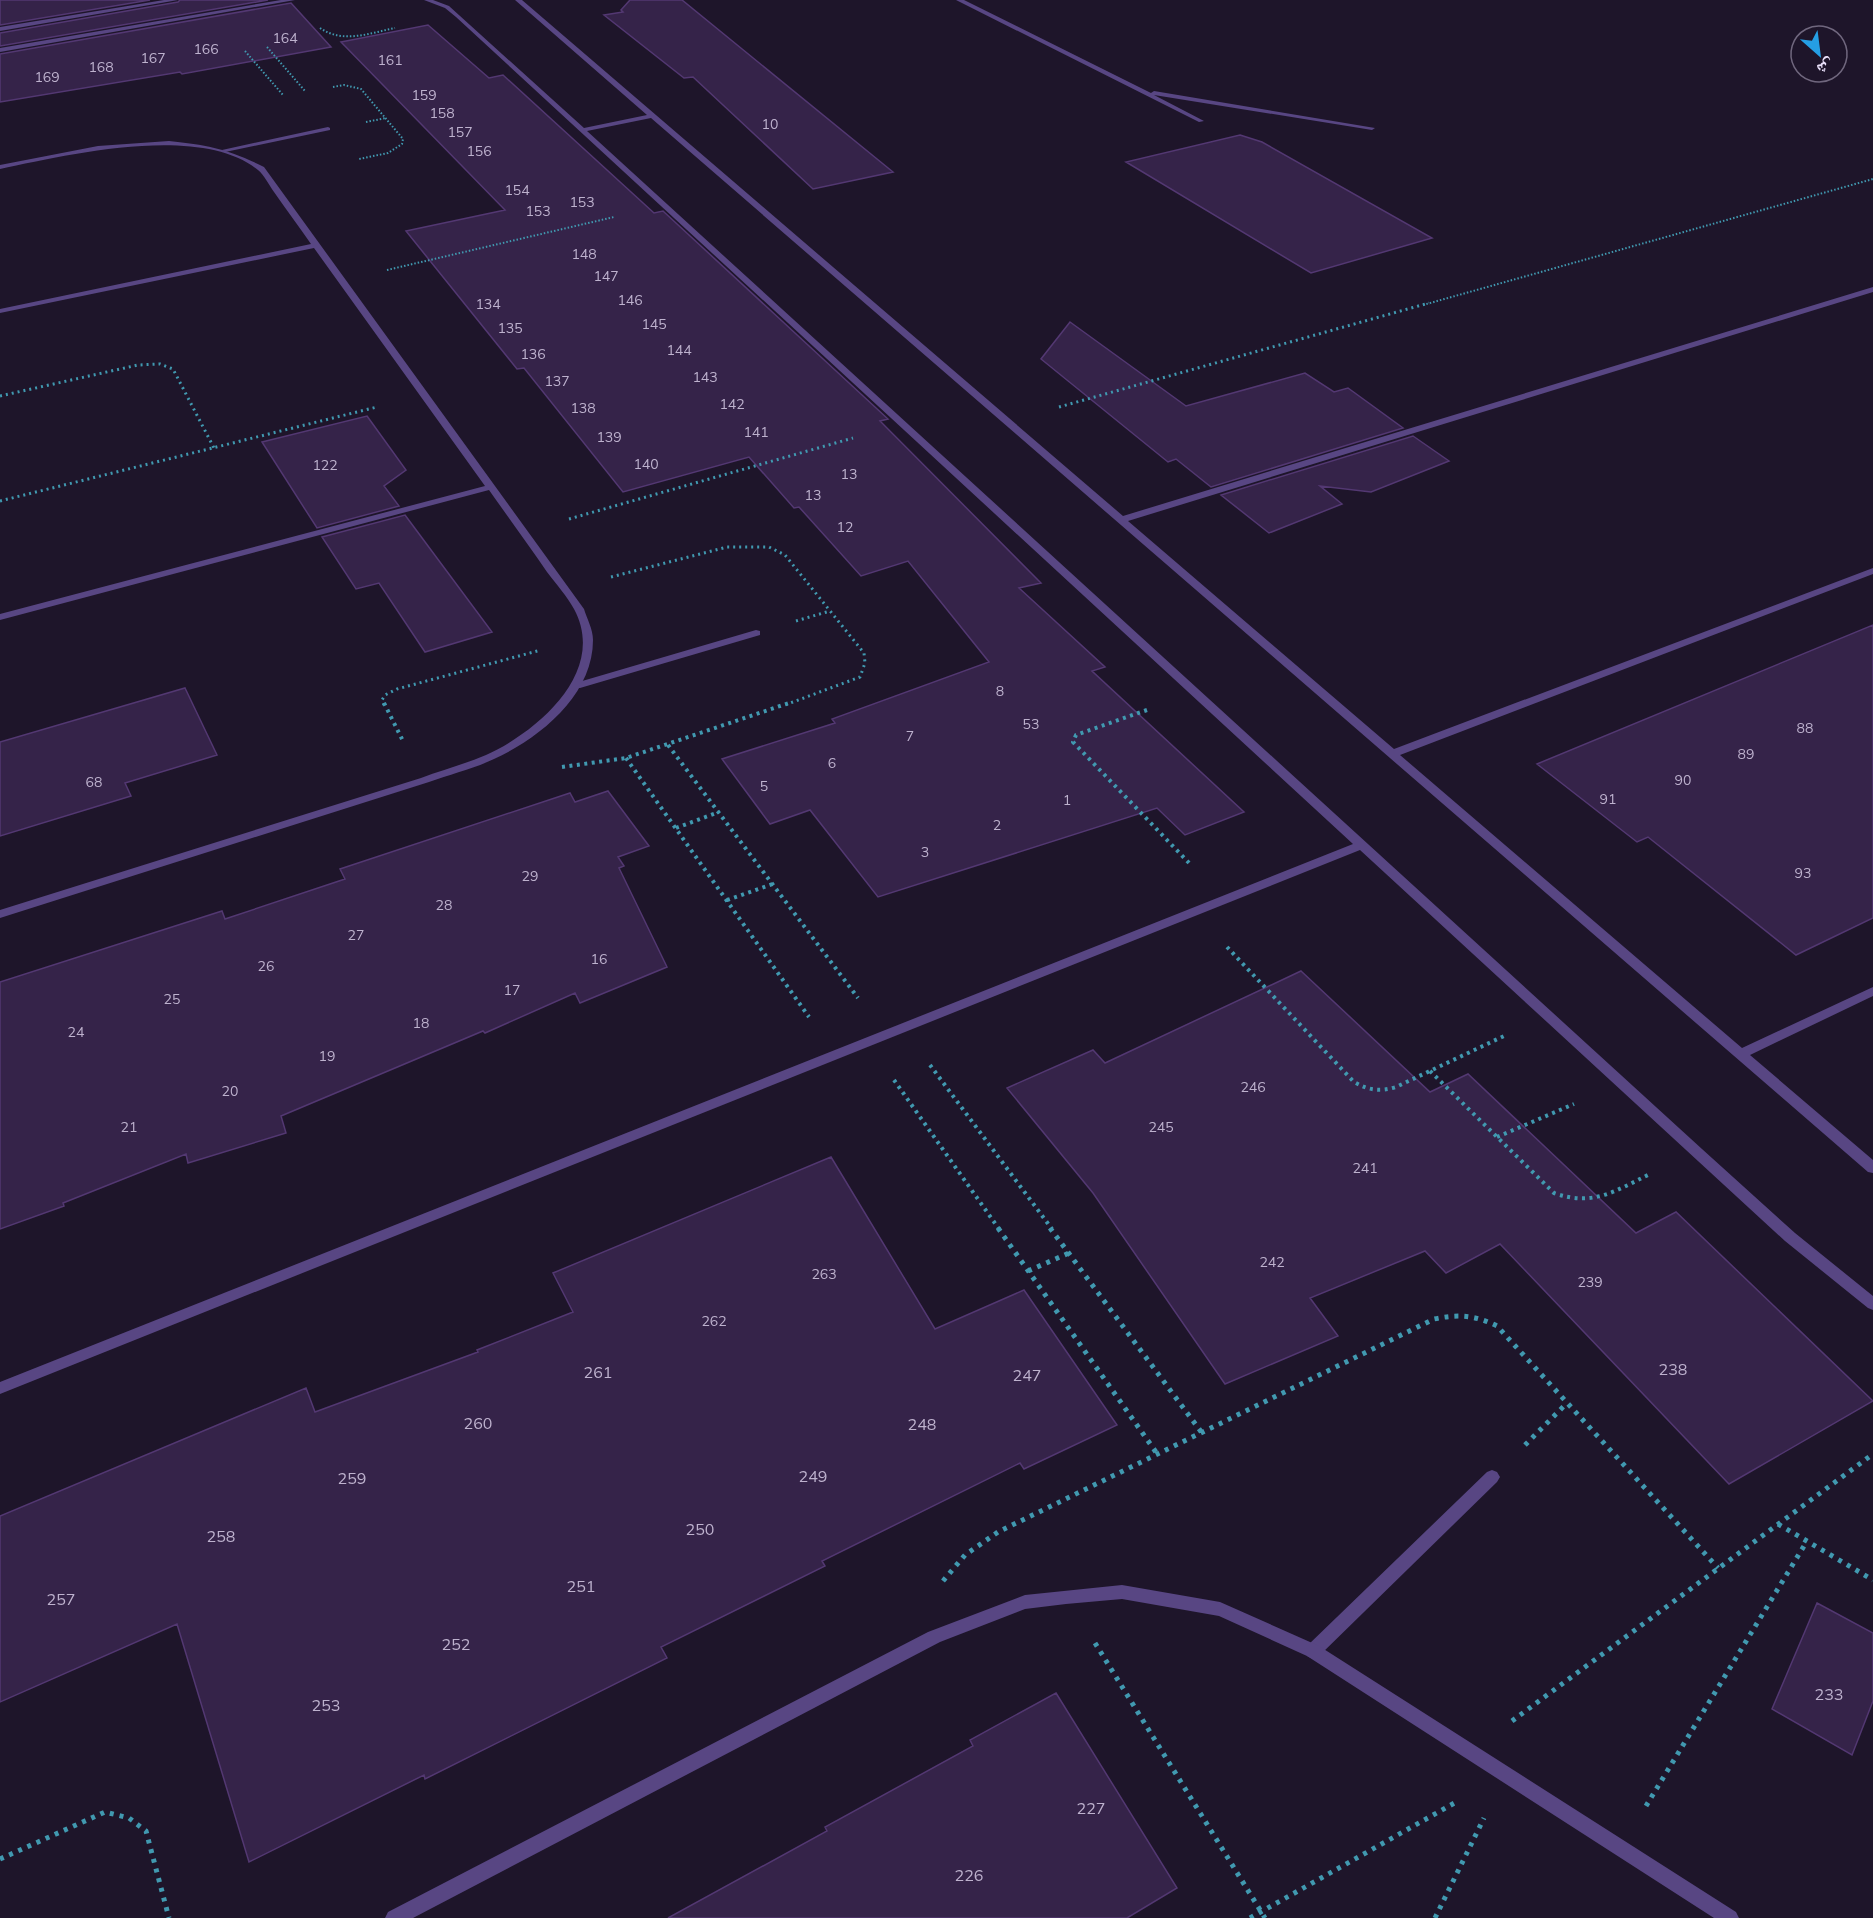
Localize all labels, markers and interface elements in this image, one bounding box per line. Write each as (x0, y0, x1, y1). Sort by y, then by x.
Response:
north arrow (1789, 24, 1849, 84)
house number: 164 (272, 29, 298, 47)
house number: 166 (193, 40, 219, 58)
house number: 167 (140, 49, 166, 67)
house number: 161 (377, 51, 403, 69)
text: ش (1814, 54, 1838, 80)
house number: 168 (88, 58, 114, 76)
house number: 169 (34, 68, 60, 86)
house number: 159 (411, 86, 437, 104)
house number: 158 (429, 104, 455, 122)
house number: 10 (762, 115, 778, 133)
house number: 157 (447, 123, 473, 141)
house number: 156 (466, 142, 492, 160)
house number: 154 (504, 181, 530, 199)
house number: 153 (569, 193, 595, 211)
house number: 153 (525, 202, 551, 220)
house number: 148 (571, 245, 597, 263)
house number: 147 (593, 267, 619, 285)
house number: 146 (617, 291, 643, 309)
house number: 134 (475, 295, 501, 313)
house number: 145 (641, 315, 667, 333)
house number: 135 (497, 319, 523, 337)
house number: 144 (666, 341, 692, 359)
house number: 136 (520, 345, 546, 363)
house number: 143 (692, 368, 718, 386)
house number: 137 (544, 372, 570, 390)
house number: 142 (719, 395, 745, 413)
house number: 138 (570, 399, 596, 417)
house number: 141 (743, 423, 769, 441)
house number: 139 (596, 428, 622, 446)
house number: 140 (633, 455, 659, 473)
house number: 122 (312, 456, 338, 474)
house number: 13 (841, 465, 857, 483)
house number: 13 (805, 486, 821, 504)
house number: 12 (837, 518, 853, 536)
house number: 8 (996, 682, 1004, 700)
house number: 53 (1023, 715, 1039, 733)
house number: 88 (1797, 719, 1813, 737)
house number: 7 (906, 727, 914, 745)
house number: 89 (1738, 745, 1754, 763)
house number: 6 (828, 754, 836, 772)
house number: 90 (1675, 771, 1691, 789)
house number: 68 (86, 773, 102, 791)
house number: 5 (760, 777, 768, 795)
house number: 91 (1600, 790, 1616, 808)
house number: 1 (1063, 791, 1071, 809)
house number: 2 (993, 816, 1001, 834)
house number: 3 (921, 843, 929, 861)
house number: 93 (1795, 864, 1811, 882)
house number: 29 (522, 867, 538, 885)
house number: 28 (436, 896, 452, 914)
house number: 27 (348, 926, 364, 944)
house number: 16 (591, 950, 607, 968)
house number: 26 (258, 957, 274, 975)
house number: 17 (504, 981, 520, 999)
house number: 25 (164, 990, 180, 1008)
house number: 18 (413, 1014, 429, 1032)
house number: 24 (68, 1023, 85, 1041)
house number: 19 (319, 1047, 335, 1065)
house number: 246 (1240, 1078, 1266, 1096)
house number: 20 (222, 1082, 238, 1100)
house number: 21 (121, 1118, 137, 1136)
house number: 245 (1148, 1118, 1174, 1136)
house number: 241 (1352, 1159, 1378, 1177)
house number: 242 (1259, 1253, 1285, 1271)
house number: 263 (811, 1265, 837, 1283)
house number: 239 (1577, 1273, 1603, 1291)
house number: 262 (701, 1312, 727, 1330)
house number: 238 (1659, 1359, 1687, 1379)
house number: 261 (584, 1362, 612, 1382)
house number: 247 (1013, 1365, 1041, 1385)
house number: 260 (464, 1413, 492, 1433)
house number: 248 (908, 1414, 936, 1434)
house number: 249 (799, 1466, 827, 1486)
house number: 259 (338, 1468, 366, 1488)
house number: 250 (686, 1519, 714, 1539)
house number: 258 (207, 1526, 235, 1546)
house number: 251 (567, 1576, 595, 1596)
house number: 257 (47, 1589, 75, 1609)
house number: 252 (442, 1634, 470, 1654)
house number: 233 (1815, 1684, 1843, 1704)
house number: 253 (312, 1695, 340, 1715)
house number: 227 (1077, 1798, 1105, 1818)
house number: 226 (955, 1865, 983, 1885)

